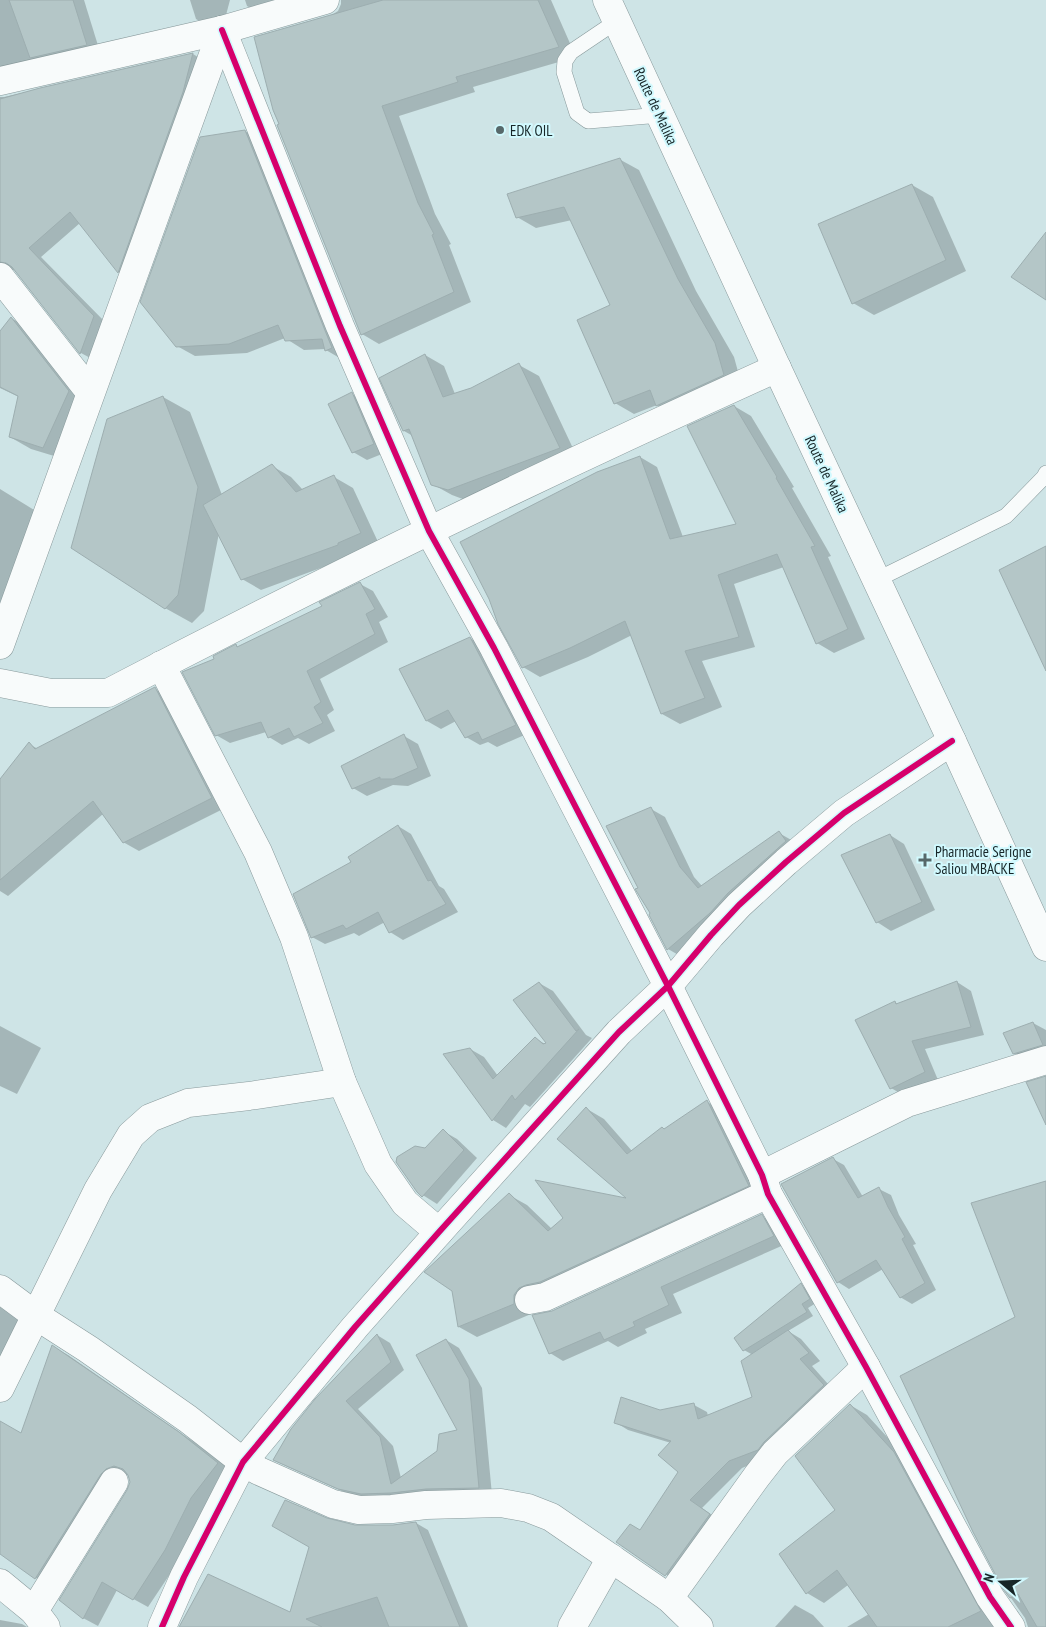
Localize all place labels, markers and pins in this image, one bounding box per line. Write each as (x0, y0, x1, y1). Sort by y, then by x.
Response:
place label: EDK OIL (510, 121, 553, 140)
marker: EDK OIL (494, 124, 506, 136)
place label: Pharmacie Serigne Saliou MBACKE (935, 842, 1031, 878)
marker: Pharmacie Serigne Saliou MBACKE (919, 854, 931, 866)

